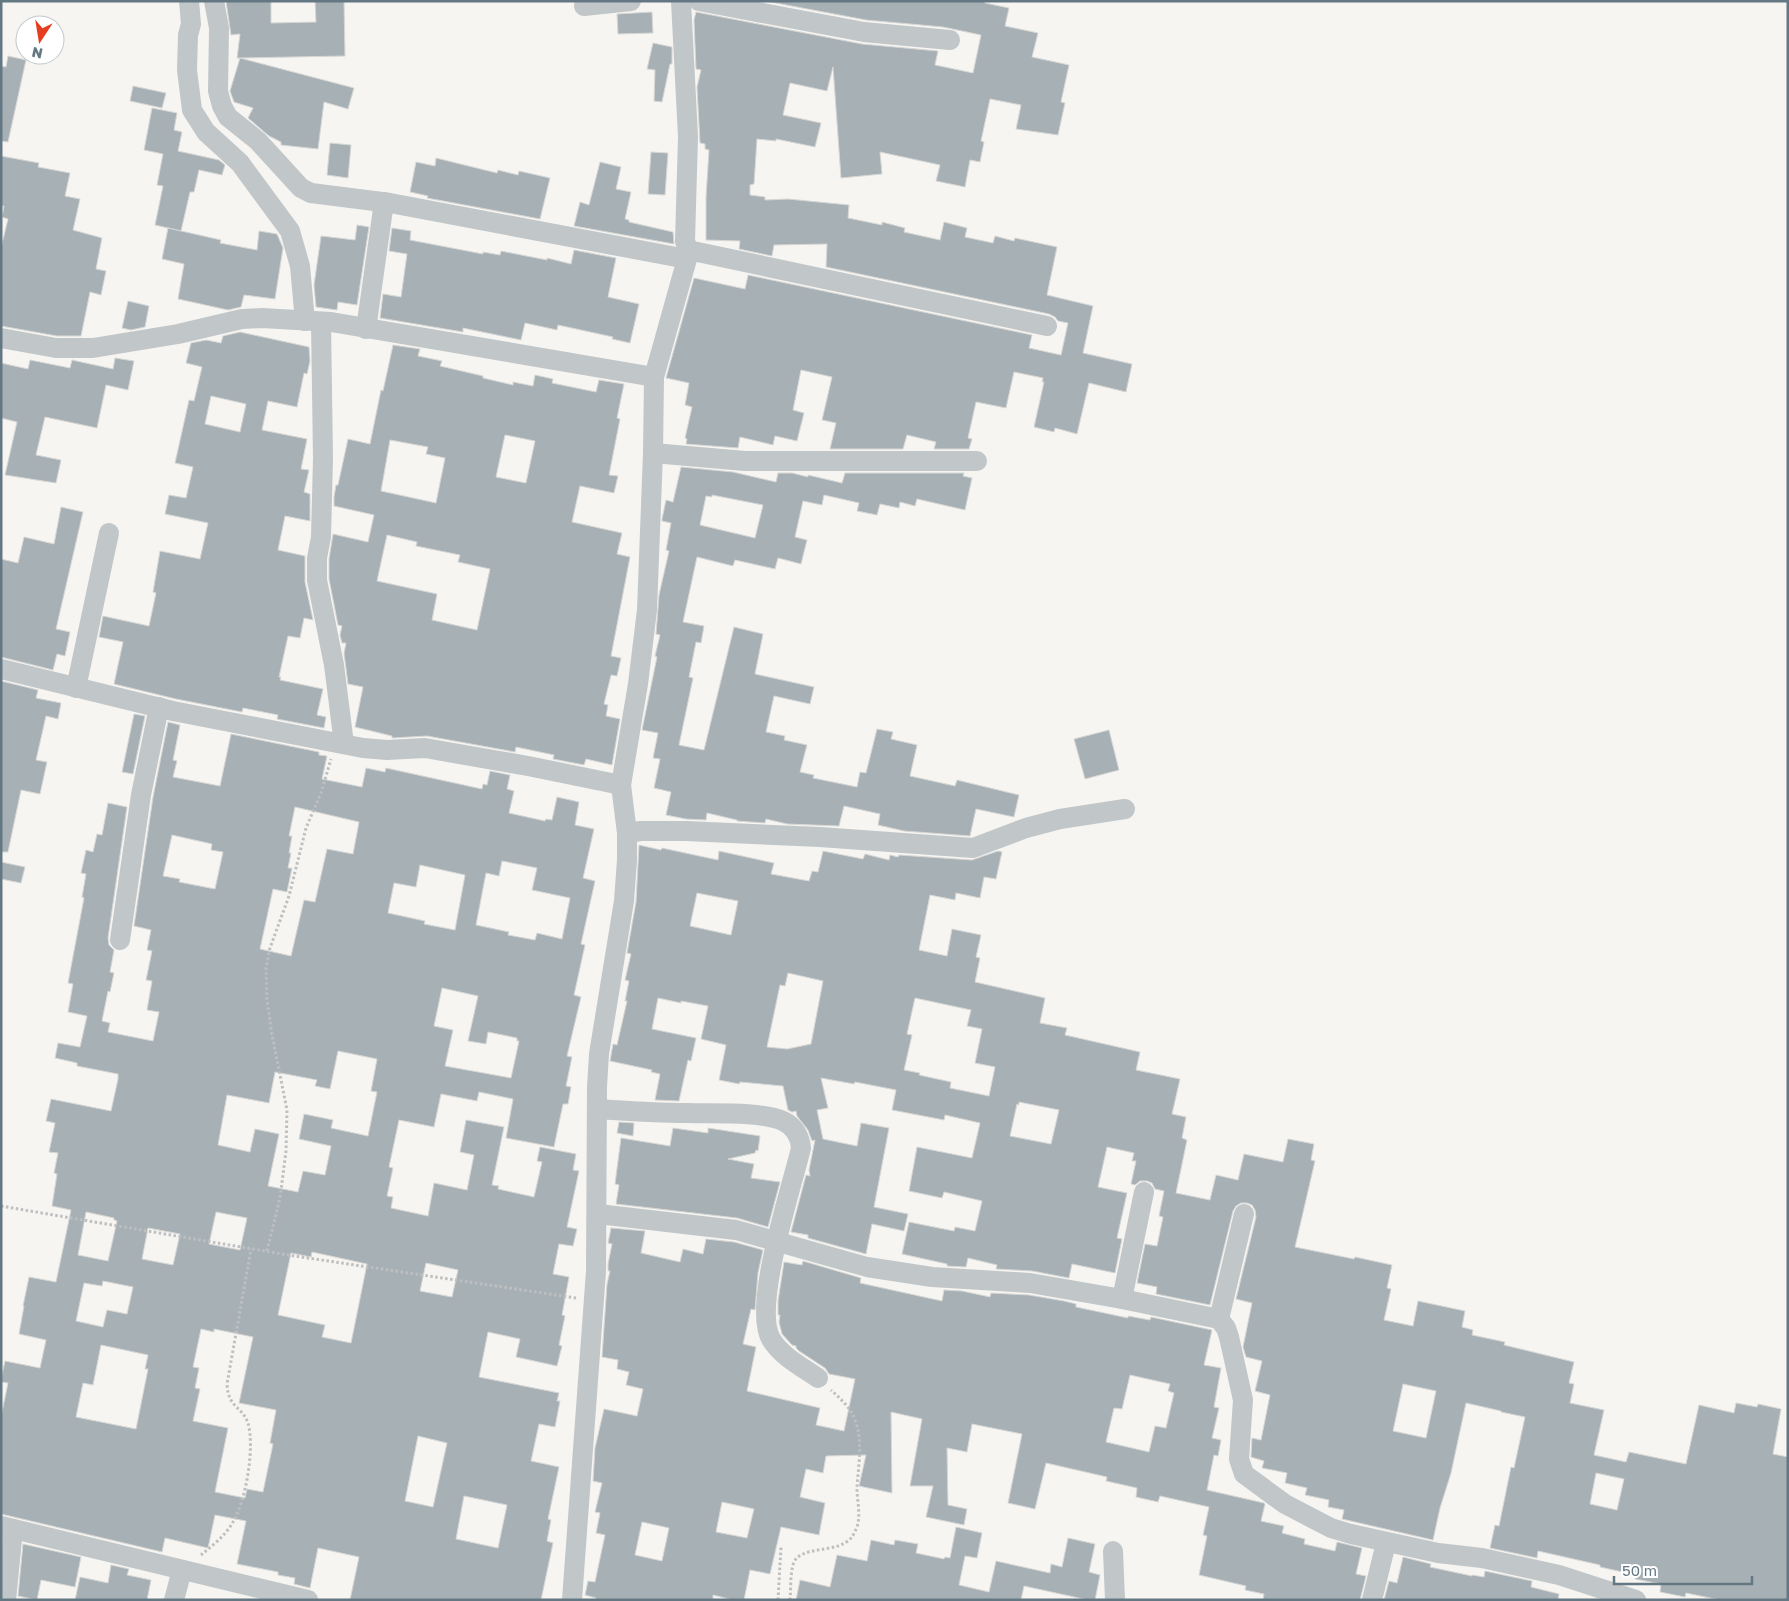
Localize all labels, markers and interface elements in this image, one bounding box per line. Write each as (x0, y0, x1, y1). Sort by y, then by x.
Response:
north arrow (15, 15, 65, 65)
text: N (30, 44, 44, 63)
scale bar (1614, 1554, 1752, 1586)
text: 50 m (1622, 1561, 1657, 1579)

